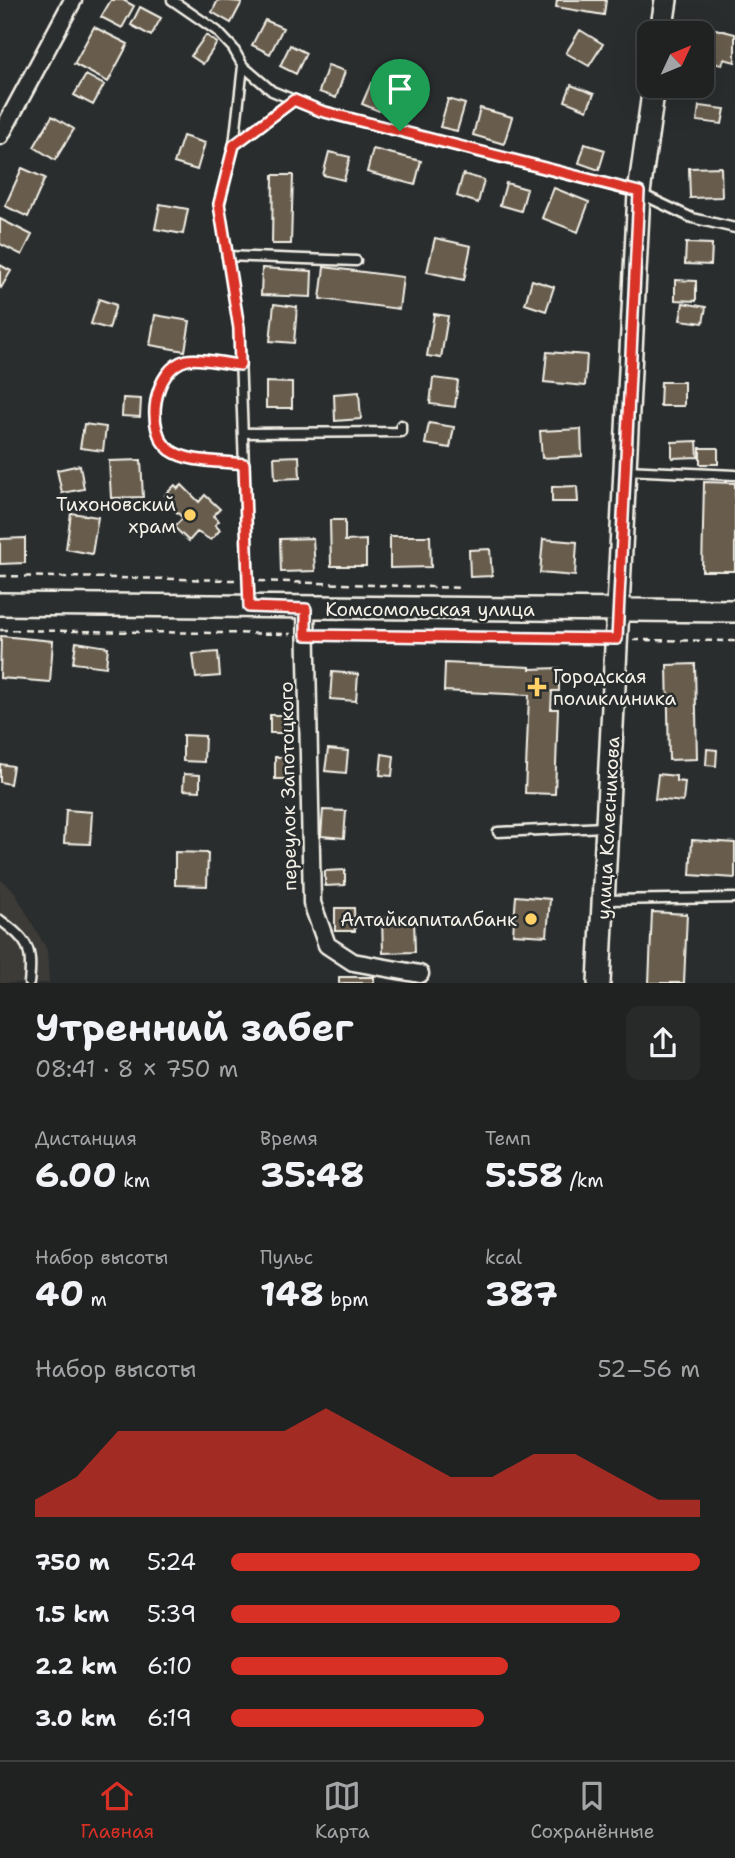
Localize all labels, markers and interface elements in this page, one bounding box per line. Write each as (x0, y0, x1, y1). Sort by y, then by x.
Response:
north arrow (637, 21, 714, 98)
map controls (637, 21, 714, 98)
pin (370, 59, 430, 131)
icon: arrive (381, 70, 419, 108)
place label: Тихоновский храм (56, 492, 176, 539)
marker: Тихоновский храм (182, 507, 198, 523)
street label: Комсомольская улица (325, 597, 535, 622)
place label: Городская поликлиника (553, 664, 676, 711)
marker: Городская поликлиника (527, 677, 547, 697)
street label: переулок Запотоцкого (274, 681, 302, 891)
street label: улица Колесникова (591, 736, 625, 920)
place label: Алтайкапиталбанк (340, 907, 517, 932)
marker: Алтайкапиталбанк (523, 911, 539, 927)
text: Утренний забег (35, 1002, 353, 1053)
button: share (626, 1006, 700, 1080)
text: 08:41 · 8 × 750 m (35, 1054, 238, 1084)
text: Дистанция (35, 1126, 137, 1151)
text: Время (260, 1126, 318, 1151)
text: Темп (485, 1126, 531, 1151)
text: 6.00 (35, 1151, 117, 1198)
text: 35:48 (260, 1151, 364, 1198)
text: 5:58 (485, 1151, 563, 1198)
text: km (117, 1168, 150, 1193)
text: /km (563, 1168, 604, 1193)
text: Набор высоты (35, 1245, 168, 1270)
text: Пульс (260, 1245, 313, 1270)
text: kcal (485, 1245, 522, 1270)
text: 40 (35, 1270, 84, 1317)
text: 148 (260, 1270, 324, 1317)
text: 387 (485, 1270, 558, 1317)
text: m (84, 1287, 107, 1312)
text: bpm (324, 1287, 369, 1312)
text: Набор высоты (35, 1354, 196, 1384)
text: 52–56 m (597, 1354, 700, 1384)
text: 750 m (35, 1547, 110, 1577)
text: 5:24 (147, 1547, 196, 1577)
text: 1.5 km (35, 1599, 109, 1629)
text: 5:39 (147, 1599, 196, 1629)
text: 2.2 km (35, 1651, 117, 1681)
text: 6:10 (147, 1651, 192, 1681)
text: 3.0 km (35, 1703, 116, 1733)
text: 6:19 (147, 1703, 192, 1733)
tab: Главная (80, 1777, 154, 1844)
tab: Карта (315, 1777, 369, 1844)
tab: Сохранённые (530, 1777, 655, 1844)

